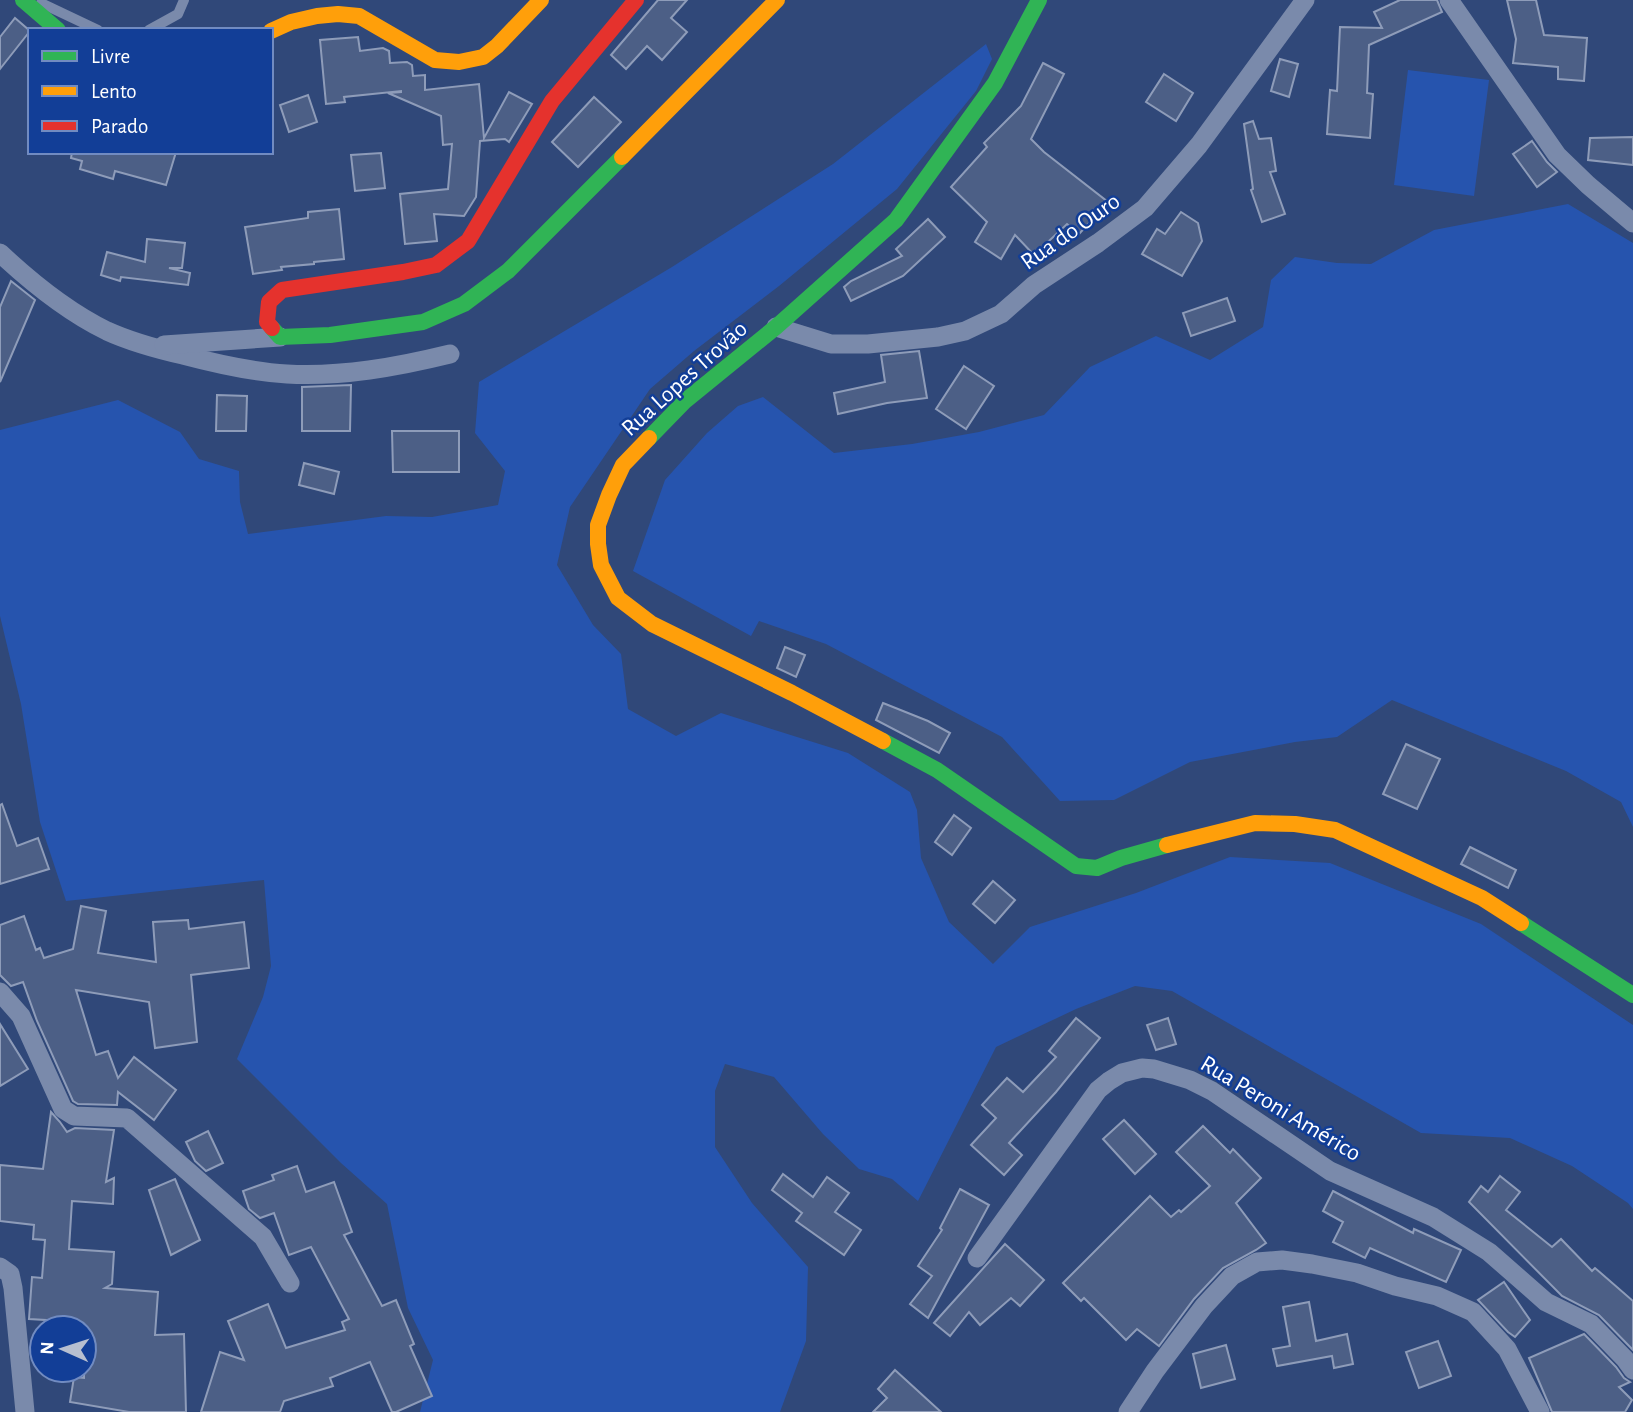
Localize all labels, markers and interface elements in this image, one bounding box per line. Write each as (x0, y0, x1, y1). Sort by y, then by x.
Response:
legend (28, 28, 273, 154)
text: Livre (91, 46, 130, 67)
text: Lento (91, 81, 137, 102)
text: Parado (91, 116, 148, 137)
street label: Rua do Ouro (1017, 189, 1125, 275)
street label: Rua Lopes Trovão (617, 316, 752, 441)
street label: Rua Peroni Américo (1196, 1052, 1365, 1166)
north arrow (28, 1314, 98, 1384)
text: N (38, 1341, 57, 1355)

